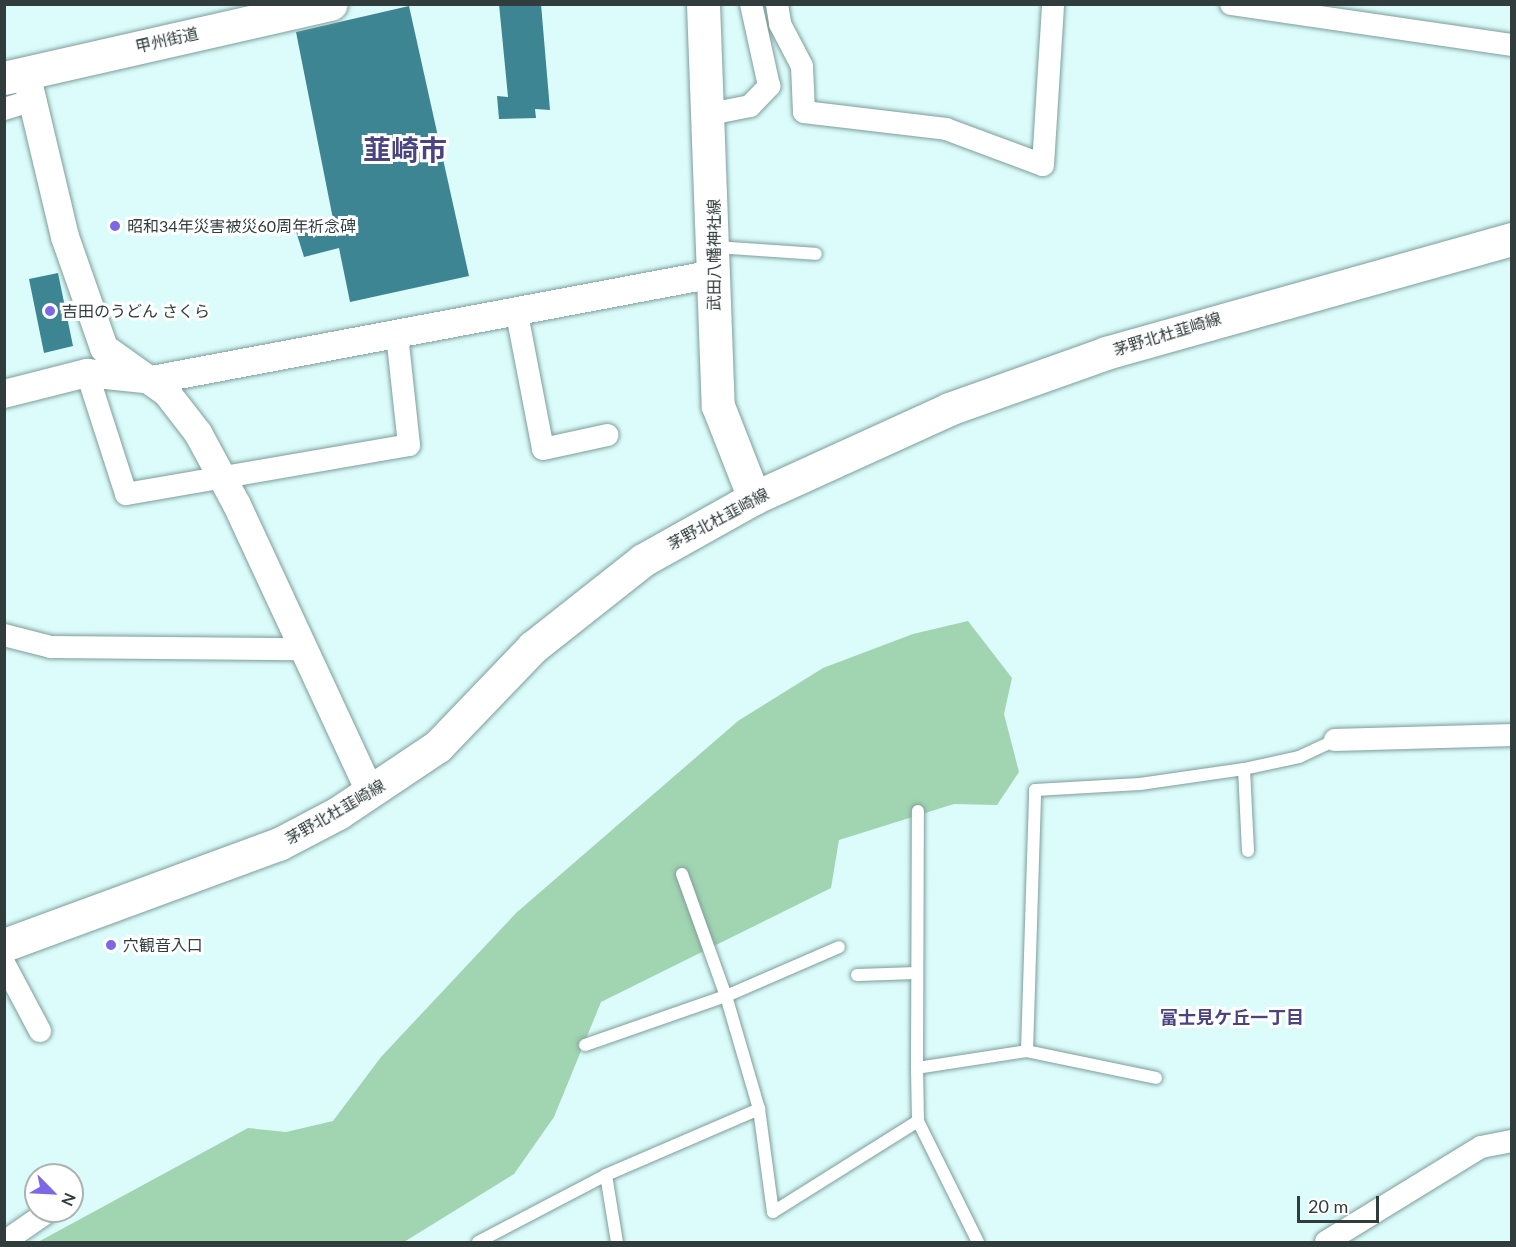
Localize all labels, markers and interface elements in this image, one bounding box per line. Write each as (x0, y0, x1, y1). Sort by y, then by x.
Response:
street label: 甲州街道 (134, 23, 200, 57)
district label: 韮崎市 (363, 132, 447, 166)
street label: 武田八幡神社線 (704, 199, 724, 311)
place label: 昭和34年災害被災60周年祈念碑 (127, 216, 356, 236)
marker: 昭和34年災害被災60周年祈念碑 (108, 219, 122, 233)
place label: 吉田のうどん さくら (62, 301, 210, 321)
marker: 吉田のうどん さくら (43, 304, 57, 318)
street label: 茅野北杜韮崎線 (1111, 308, 1223, 360)
street label: 茅野北杜韮崎線 (664, 484, 772, 554)
street label: 茅野北杜韮崎線 (282, 776, 388, 848)
place label: 穴観音入口 (123, 935, 203, 955)
marker: 穴観音入口 (104, 938, 118, 952)
district label: 富士見ケ丘一丁目 (1160, 1006, 1304, 1028)
north arrow (24, 1163, 84, 1223)
scale bar (1300, 1184, 1382, 1222)
text: N (58, 1190, 80, 1209)
text: 20 m (1308, 1195, 1348, 1217)

